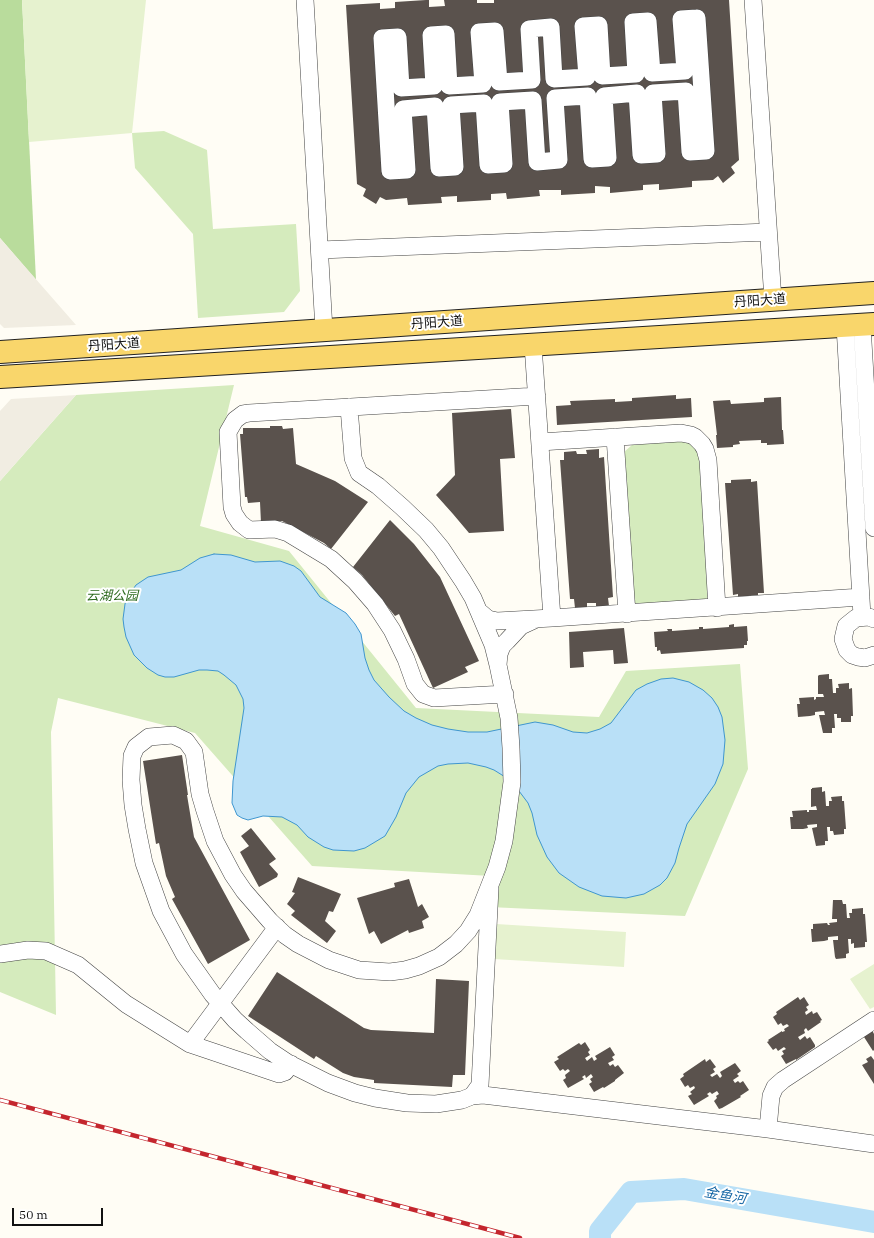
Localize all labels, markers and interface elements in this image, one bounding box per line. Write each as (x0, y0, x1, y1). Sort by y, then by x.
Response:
street label: 丹阳大道 (734, 291, 786, 311)
street label: 丹阳大道 (411, 313, 463, 333)
street label: 丹阳大道 (88, 335, 140, 355)
park label: 云湖公园 (86, 588, 138, 604)
water label: 金鱼河 (703, 1184, 747, 1208)
scale bar (14, 1200, 105, 1226)
text: 50 m (19, 1207, 48, 1222)

